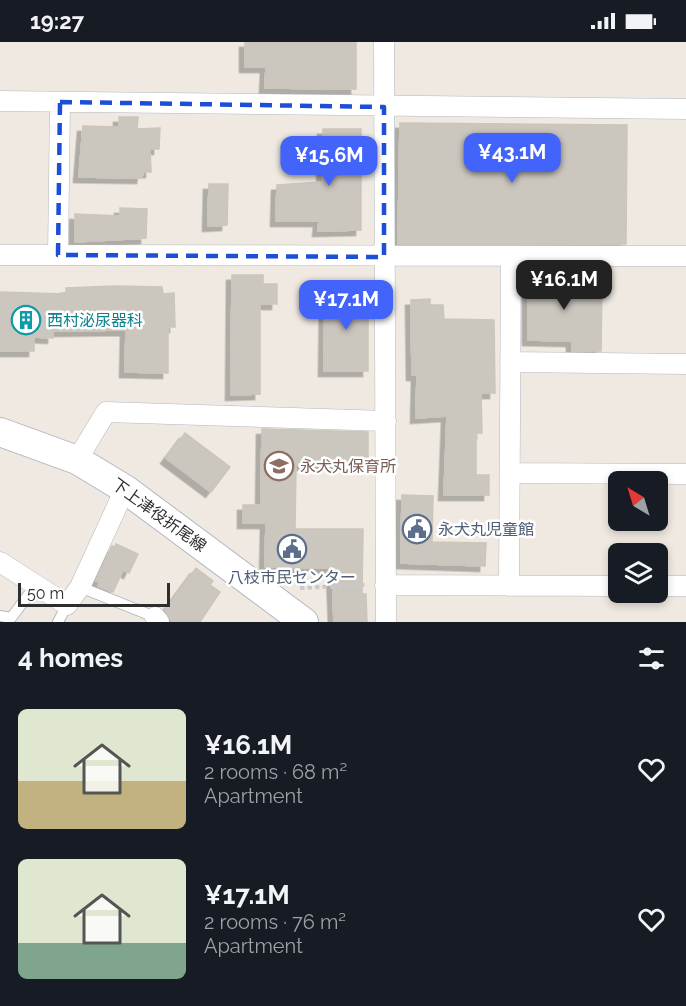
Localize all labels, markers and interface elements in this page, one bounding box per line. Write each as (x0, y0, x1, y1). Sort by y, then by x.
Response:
text: 19:27 (30, 8, 84, 34)
pin: ¥43.1M (463, 133, 561, 184)
pin: ¥15.6M (280, 136, 378, 187)
text: ¥43.1M (478, 140, 546, 164)
text: ¥15.6M (294, 143, 364, 167)
pin: ¥16.1M (515, 260, 613, 311)
text: ¥16.1M (530, 267, 598, 291)
pin: ¥17.1M (297, 280, 395, 331)
text: ¥17.1M (313, 287, 379, 311)
building icon: 西村泌尿器科 (10, 304, 42, 336)
place label: 西村泌尿器科 (47, 311, 143, 330)
school or university icon: 永犬丸保育所 (263, 450, 295, 482)
place label: 永犬丸保育所 (300, 457, 396, 476)
north arrow (608, 471, 668, 531)
map controls (608, 471, 668, 603)
street label: 下上津役折尾線 (108, 474, 210, 556)
public building icon: 永犬丸児童館 (401, 513, 433, 545)
place label: 永犬丸児童館 (438, 520, 534, 539)
public building icon: 八枝市民センター (276, 533, 308, 565)
button: layers (608, 543, 668, 603)
place label: 八枝市民センター (228, 568, 356, 587)
scale bar (18, 580, 170, 608)
text: 50 m (27, 584, 64, 603)
icon: filters (635, 642, 668, 675)
text: 4 homes (18, 643, 123, 673)
text: ¥16.1M (204, 730, 292, 760)
icon: home (66, 733, 138, 805)
icon: heart (635, 753, 668, 786)
text: 2 rooms · 68 m² (204, 760, 347, 784)
text: Apartment (204, 784, 303, 808)
text: ¥17.1M (204, 880, 290, 910)
icon: home (66, 883, 138, 955)
icon: heart (635, 903, 668, 936)
text: 2 rooms · 76 m² (204, 910, 346, 934)
text: Apartment (204, 934, 303, 958)

